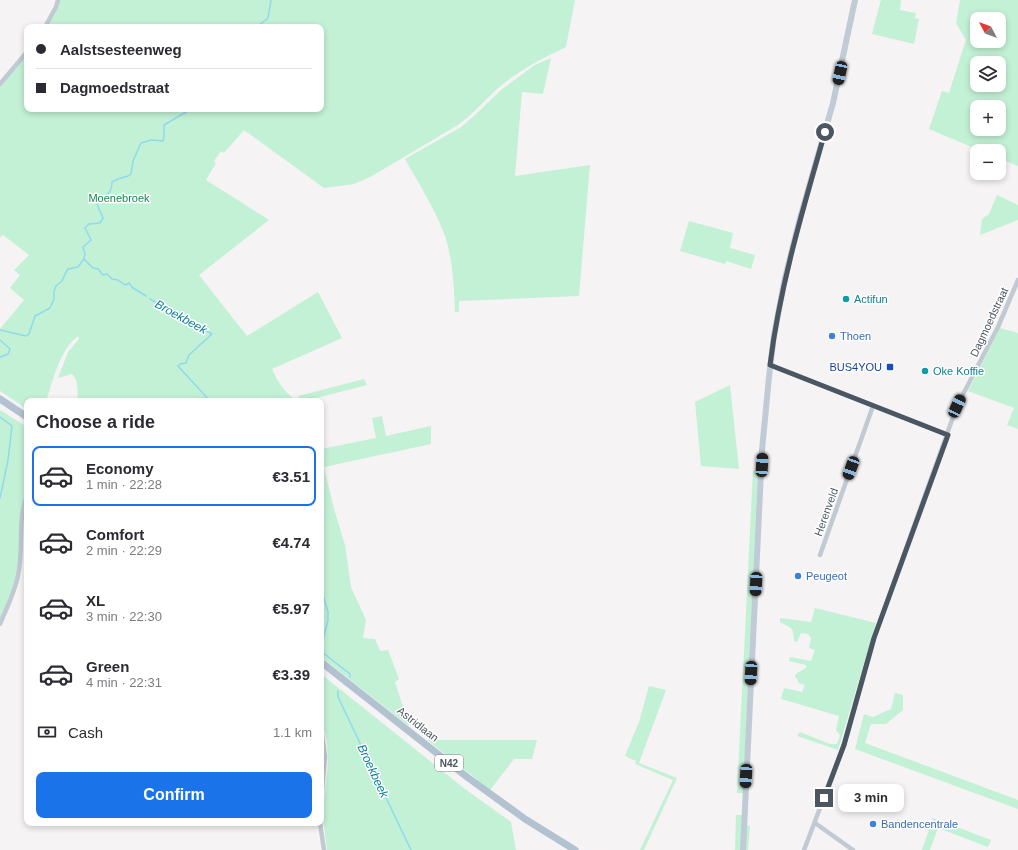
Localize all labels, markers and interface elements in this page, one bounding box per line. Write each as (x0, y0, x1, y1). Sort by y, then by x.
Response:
north arrow (970, 12, 1006, 48)
map controls (970, 12, 1006, 180)
text: Aalstsesteenweg (60, 41, 182, 58)
button: layers (970, 56, 1006, 92)
car (832, 60, 848, 86)
text: Dagmoedstraat (60, 79, 169, 96)
button: + (970, 100, 1006, 136)
route start (816, 123, 834, 141)
button: − (970, 144, 1006, 180)
park label: Moenebroek (88, 192, 150, 204)
street label: Dagmoedstraat (968, 285, 1010, 359)
place label: Actifun (854, 293, 888, 305)
marker: Actifun (841, 294, 851, 304)
water label: Broekbeek (153, 297, 210, 338)
place label: Thoen (840, 330, 871, 342)
marker: Thoen (827, 331, 837, 341)
place label: BUS4YOU (829, 361, 882, 373)
marker: BUS4YOU (885, 362, 895, 372)
place label: Oke Koffie (933, 365, 984, 377)
marker: Oke Koffie (920, 366, 930, 376)
car (946, 393, 968, 419)
text: Choose a ride (36, 412, 155, 432)
car (755, 453, 769, 477)
car (841, 455, 861, 481)
icon: car (38, 458, 74, 494)
text: Economy (86, 460, 154, 477)
text: €3.51 (272, 468, 310, 485)
text: 1 min · 22:28 (86, 477, 162, 492)
street label: Herenveld (812, 486, 840, 538)
icon: car (38, 524, 74, 560)
text: Comfort (86, 526, 144, 543)
text: €4.74 (272, 534, 310, 551)
text: 2 min · 22:29 (86, 543, 162, 558)
place label: Peugeot (806, 570, 847, 582)
marker: Peugeot (793, 571, 803, 581)
car (749, 572, 763, 596)
icon: car (38, 590, 74, 626)
text: XL (86, 592, 105, 609)
text: €5.97 (272, 600, 310, 617)
text: 3 min · 22:30 (86, 609, 162, 624)
icon: car (38, 656, 74, 692)
text: Green (86, 658, 129, 675)
car (744, 661, 758, 685)
text: €3.39 (272, 666, 310, 683)
text: 4 min · 22:31 (86, 675, 162, 690)
street label: Astridlaan (395, 704, 441, 744)
icon: cash (36, 721, 58, 743)
text: Cash (68, 724, 103, 741)
text: 1.1 km (273, 725, 312, 740)
water label: Broekbeek (355, 742, 392, 801)
road number: N42 (435, 755, 463, 771)
car (739, 764, 753, 788)
button: Confirm (36, 772, 312, 818)
callout: 3 min (838, 784, 904, 812)
route end (815, 789, 833, 807)
text: 3 min (854, 790, 888, 805)
place label: Bandencentrale (881, 818, 958, 830)
marker: Bandencentrale (868, 819, 878, 829)

